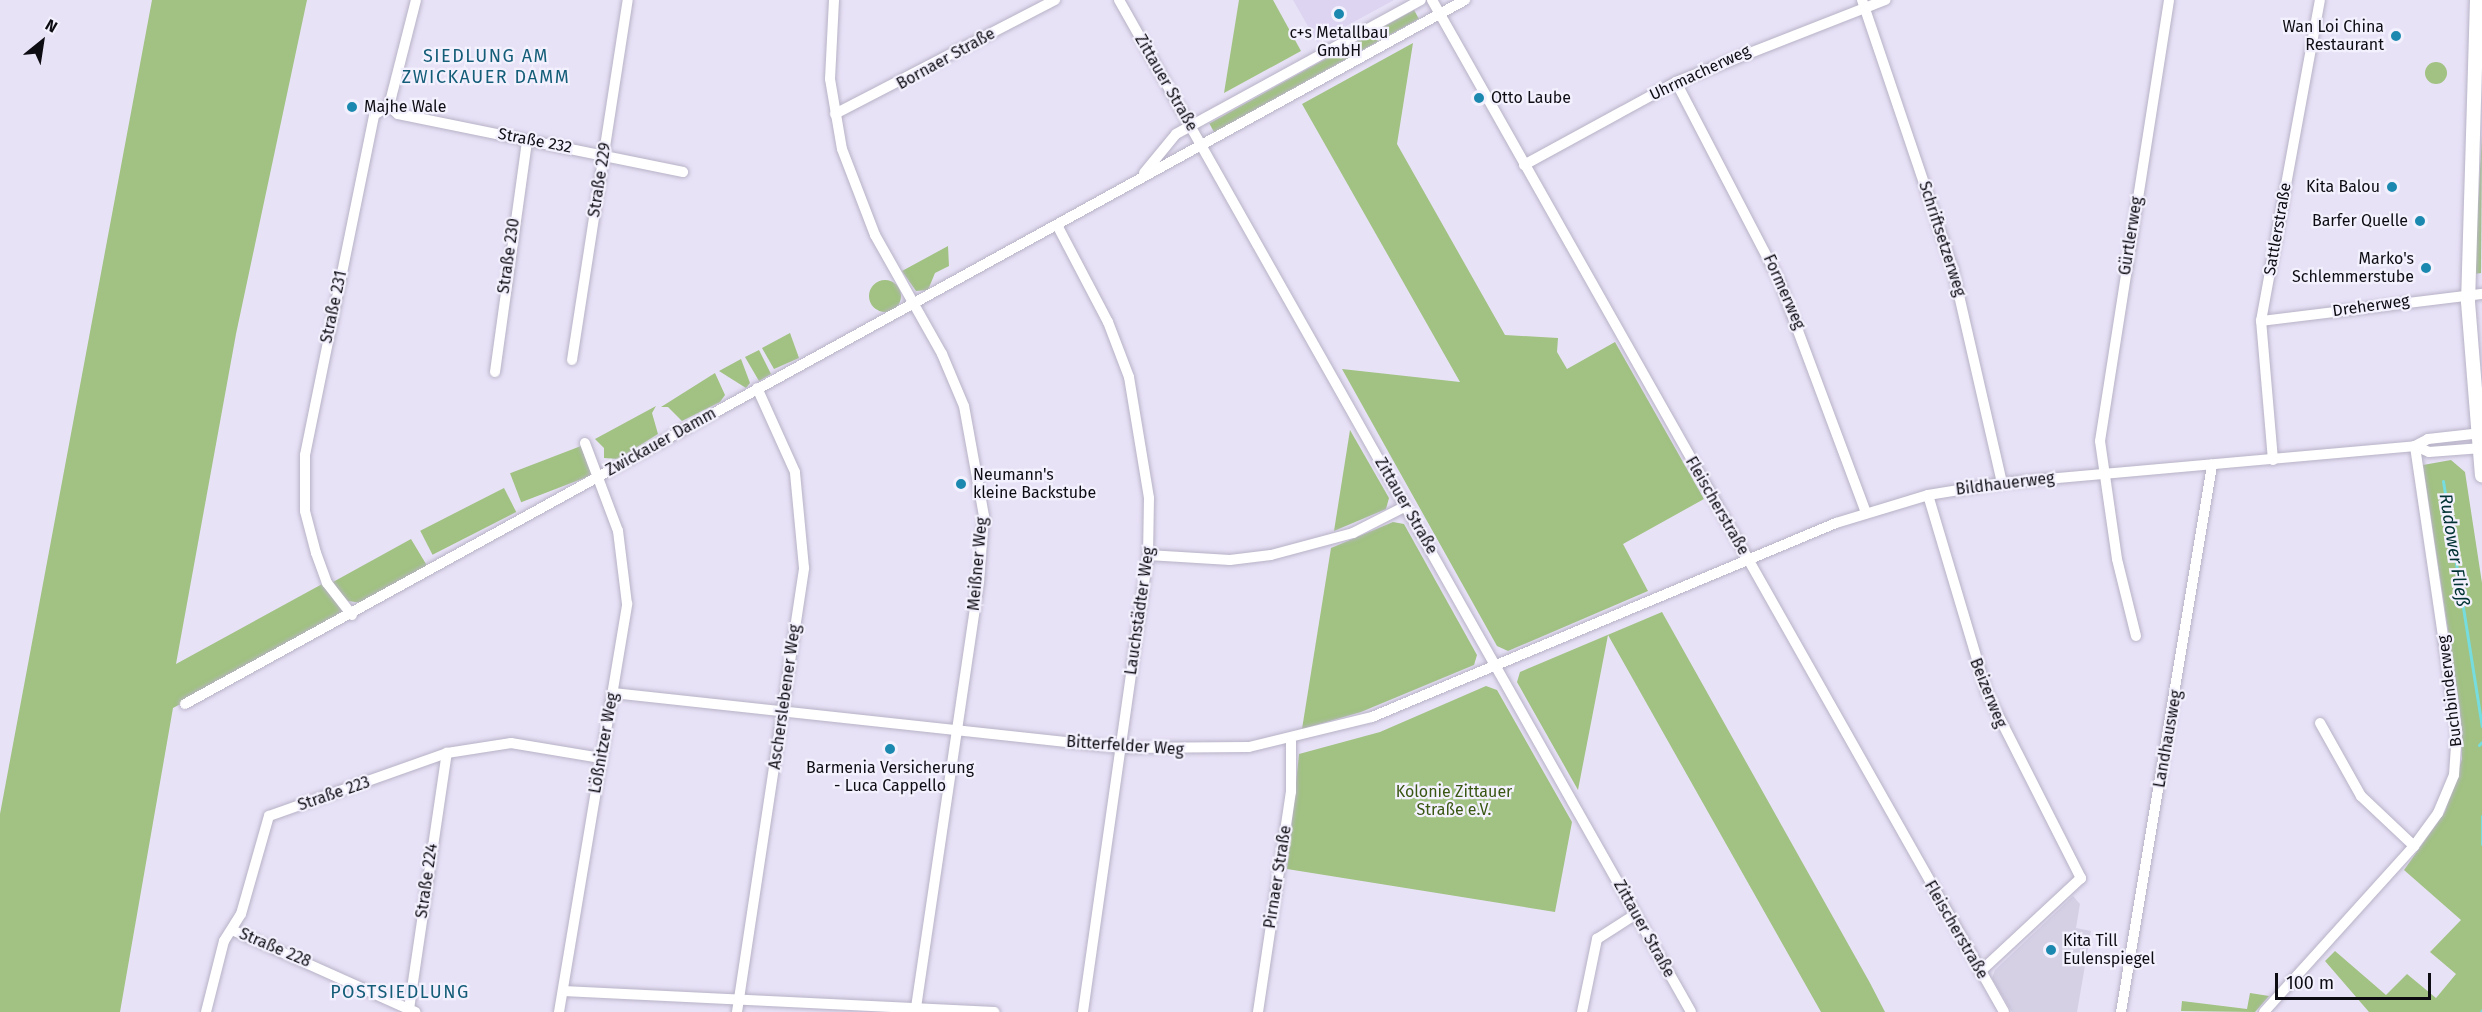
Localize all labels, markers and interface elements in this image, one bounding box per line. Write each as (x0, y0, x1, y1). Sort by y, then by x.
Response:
marker: c+s Metallbau GmbH (1332, 7, 1346, 21)
north arrow (12, 12, 72, 72)
text: N (42, 15, 61, 37)
place label: Wan Loi China Restaurant (2283, 17, 2384, 55)
place label: c+s Metallbau GmbH (1290, 23, 1388, 61)
street label: Bornaer Straße (893, 24, 999, 94)
marker: Wan Loi China Restaurant (2389, 29, 2403, 43)
street label: Zittauer Straße (1131, 31, 1201, 135)
street label: Uhrmacherweg (1647, 41, 1753, 105)
district label: SIEDLUNG AM ZWICKAUER DAMM (402, 46, 570, 88)
place label: Otto Laube (1491, 88, 1571, 108)
marker: Otto Laube (1472, 91, 1486, 105)
place label: Majhe Wale (364, 97, 446, 117)
marker: Majhe Wale (345, 100, 359, 114)
street label: Straße 232 (496, 124, 574, 158)
street label: Straße 229 (585, 141, 615, 219)
place label: Kita Balou (2306, 177, 2380, 197)
street label: Schriftsetzerweg (1914, 179, 1970, 299)
marker: Kita Balou (2385, 180, 2399, 194)
street label: Sattlerstraße (2260, 181, 2296, 277)
street label: Gürtlerweg (2115, 195, 2147, 277)
place label: Barfer Quelle (2312, 211, 2408, 231)
marker: Barfer Quelle (2413, 214, 2427, 228)
street label: Straße 230 (494, 217, 524, 295)
place label: Marko's Schlemmerstube (2292, 249, 2414, 287)
street label: Formerweg (1759, 252, 1809, 332)
marker: Marko's Schlemmerstube (2419, 261, 2433, 275)
street label: Straße 231 (317, 269, 351, 345)
street label: Dreherweg (2331, 291, 2411, 321)
street label: Zwickauer Damm (602, 404, 720, 480)
street label: Fleischerstraße (1681, 453, 1753, 559)
street label: Zittauer Straße (1371, 454, 1441, 558)
place label: Neumann's kleine Backstube (973, 465, 1096, 503)
street label: Bildhauerweg (1955, 468, 2055, 500)
marker: Neumann's kleine Backstube (954, 477, 968, 491)
water label: Rudower Fließ (2434, 492, 2474, 608)
street label: Meißner Weg (964, 516, 992, 612)
street label: Lauchstädter Weg (1122, 546, 1158, 676)
street label: Ascherslebener Weg (765, 623, 805, 771)
street label: Buchbinderweg (2434, 634, 2466, 748)
street label: Beizerweg (1965, 655, 2011, 731)
street label: Landhausweg (2150, 689, 2186, 789)
street label: Lößnitzer Weg (586, 691, 622, 795)
street label: Bitterfelder Weg (1066, 732, 1184, 760)
marker: Barmenia Versicherung - Luca Cappello (883, 742, 897, 756)
place label: Barmenia Versicherung - Luca Cappello (806, 758, 974, 796)
street label: Straße 223 (295, 773, 373, 815)
park label: Kolonie Zittauer Straße e.V. (1396, 782, 1512, 820)
street label: Pirnaer Straße (1260, 824, 1296, 930)
street label: Straße 224 (412, 842, 442, 920)
street label: Zittauer Straße (1609, 877, 1679, 981)
street label: Fleischerstraße (1920, 877, 1992, 983)
street label: Straße 228 (236, 924, 314, 972)
place label: Kita Till Eulenspiegel (2063, 931, 2155, 969)
marker: Kita Till Eulenspiegel (2044, 943, 2058, 957)
scale bar (2278, 961, 2434, 999)
text: 100 m (2286, 972, 2334, 994)
district label: POSTSIEDLUNG (330, 981, 470, 1003)

